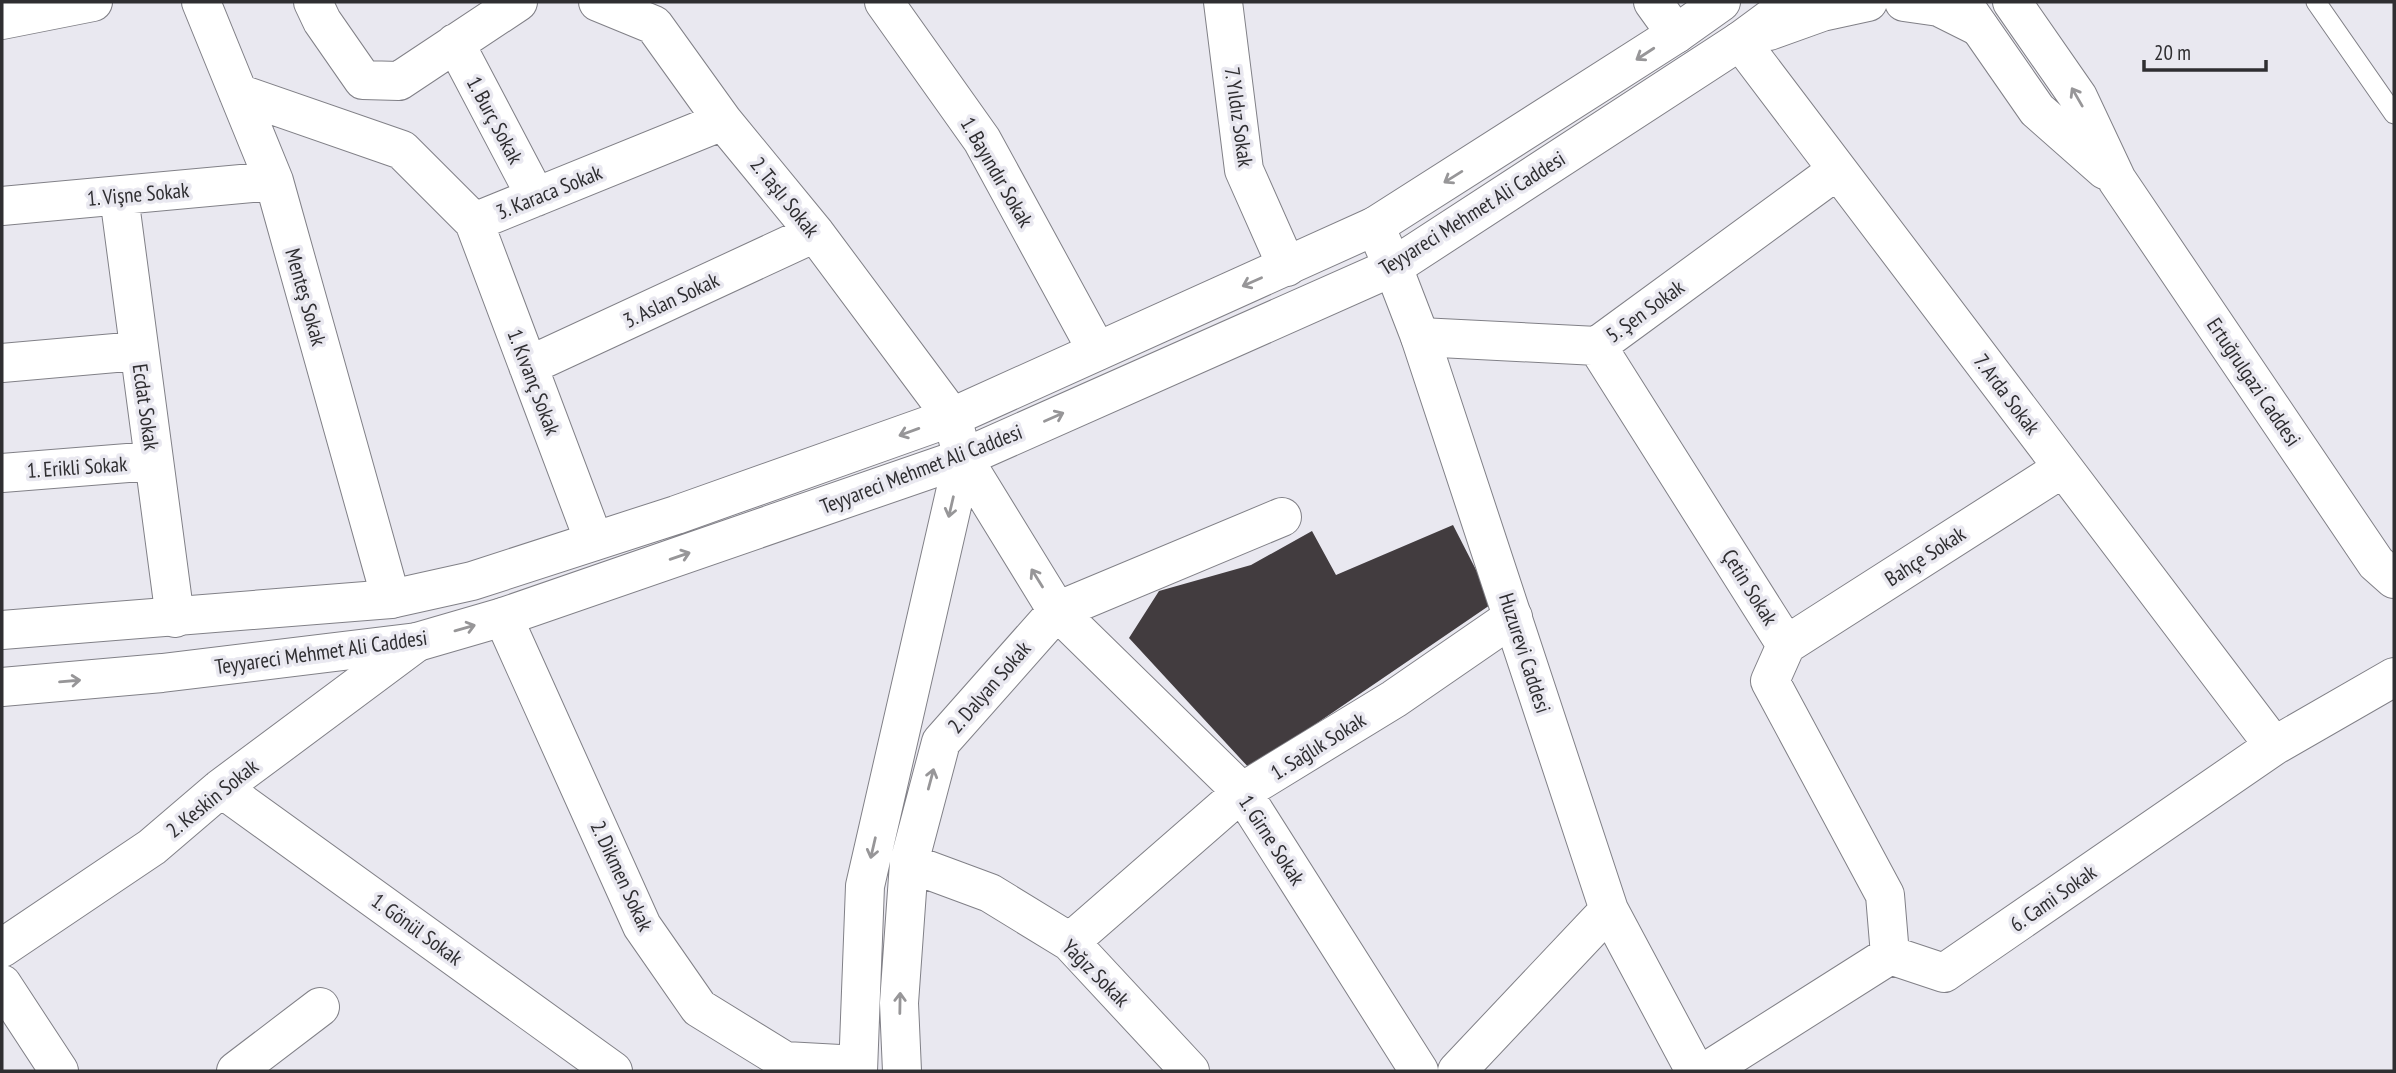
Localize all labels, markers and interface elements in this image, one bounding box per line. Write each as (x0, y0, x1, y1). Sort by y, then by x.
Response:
scale bar (2144, 28, 2266, 72)
text: 20 m (2154, 39, 2191, 66)
one-way arrow (1635, 48, 1655, 62)
street label: 7. Yıldız Sokak (1219, 65, 1259, 169)
street label: 1. Burç Sokak (461, 72, 529, 168)
one-way arrow (2070, 88, 2084, 108)
street label: 1. Bayındır Sokak (955, 112, 1039, 232)
street label: Teyyareci Mehmet Ali Caddesi (1374, 145, 1570, 281)
street label: 2. Taşlı Sokak (744, 151, 826, 243)
street label: 3. Karaca Sokak (492, 159, 606, 225)
one-way arrow (1443, 170, 1463, 184)
street label: 1. Vişne Sokak (86, 176, 190, 212)
street label: Menteş Sokak (279, 245, 333, 349)
street label: 3. Aslan Sokak (619, 266, 723, 334)
street label: 5. Şen Sokak (1601, 274, 1689, 348)
one-way arrow (1242, 276, 1263, 289)
street label: Ertuğrulgazi Caddesi (2201, 313, 2307, 451)
street label: 1. Kıvanç Sokak (501, 325, 567, 439)
street label: 7. Arda Sokak (1968, 348, 2046, 440)
street label: Ecdat Sokak (127, 362, 165, 452)
one-way arrow (1043, 410, 1064, 423)
street label: Teyyareci Mehmet Ali Caddesi (816, 418, 1026, 520)
one-way arrow (898, 427, 920, 439)
street label: 1. Erikli Sokak (26, 450, 128, 484)
one-way arrow (944, 495, 957, 517)
street label: Bahçe Sokak (1880, 520, 1970, 592)
street label: Çetin Sokak (1716, 544, 1784, 630)
one-way arrow (669, 549, 691, 561)
one-way arrow (1030, 569, 1044, 589)
street label: Huzurevi Caddesi (1493, 590, 1557, 716)
one-way arrow (453, 621, 475, 634)
street label: Teyyareci Mehmet Ali Caddesi (213, 624, 429, 680)
street label: 2. Dalyan Sokak (942, 635, 1036, 739)
one-way arrow (58, 674, 81, 687)
street label: 1. Sağlık Sokak (1265, 706, 1371, 786)
street label: 2. Keskin Sokak (160, 753, 264, 843)
one-way arrow (925, 768, 938, 791)
street label: 1. Girne Sokak (1233, 790, 1311, 890)
street label: 2. Dikmen Sokak (585, 816, 659, 936)
one-way arrow (866, 836, 879, 859)
street label: 6. Cami Sokak (2005, 858, 2101, 938)
street label: 1. Gönül Sokak (366, 887, 468, 971)
street label: Yağız Sokak (1057, 934, 1135, 1012)
one-way arrow (893, 992, 907, 1015)

